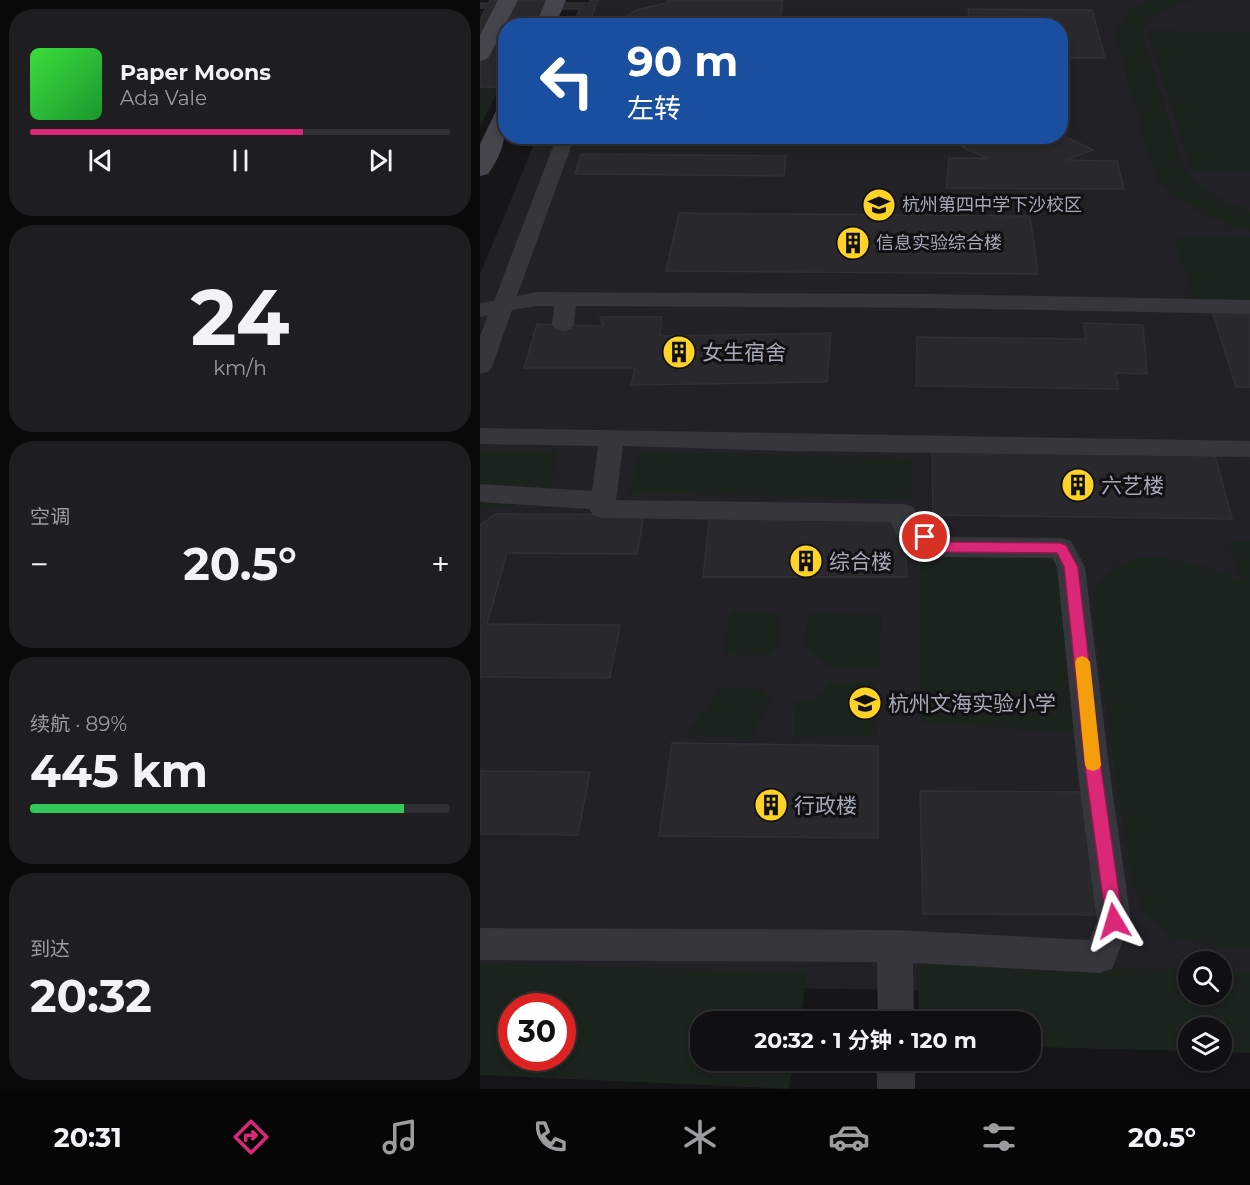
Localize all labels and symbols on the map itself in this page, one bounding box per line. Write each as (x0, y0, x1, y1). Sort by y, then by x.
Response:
school or university icon: 杭州第四中学下沙校区 (861, 187, 897, 223)
place label: 杭州第四中学下沙校区 (902, 194, 1082, 216)
building icon: 信息实验综合楼 (835, 225, 871, 261)
place label: 信息实验综合楼 (876, 232, 1002, 254)
building icon: 女生宿舍 (661, 334, 697, 370)
place label: 女生宿舍 (702, 340, 786, 365)
building icon: 六艺楼 (1060, 467, 1096, 503)
place label: 六艺楼 (1101, 473, 1164, 498)
pin (899, 511, 950, 562)
building icon: 综合楼 (788, 543, 824, 579)
place label: 综合楼 (829, 549, 892, 574)
school or university icon: 杭州文海实验小学 (847, 685, 883, 721)
place label: 杭州文海实验小学 (888, 691, 1056, 716)
building icon: 行政楼 (753, 787, 789, 823)
place label: 行政楼 (794, 793, 857, 818)
position arrow (1082, 889, 1146, 953)
speed limit sign: 30 (498, 993, 576, 1071)

